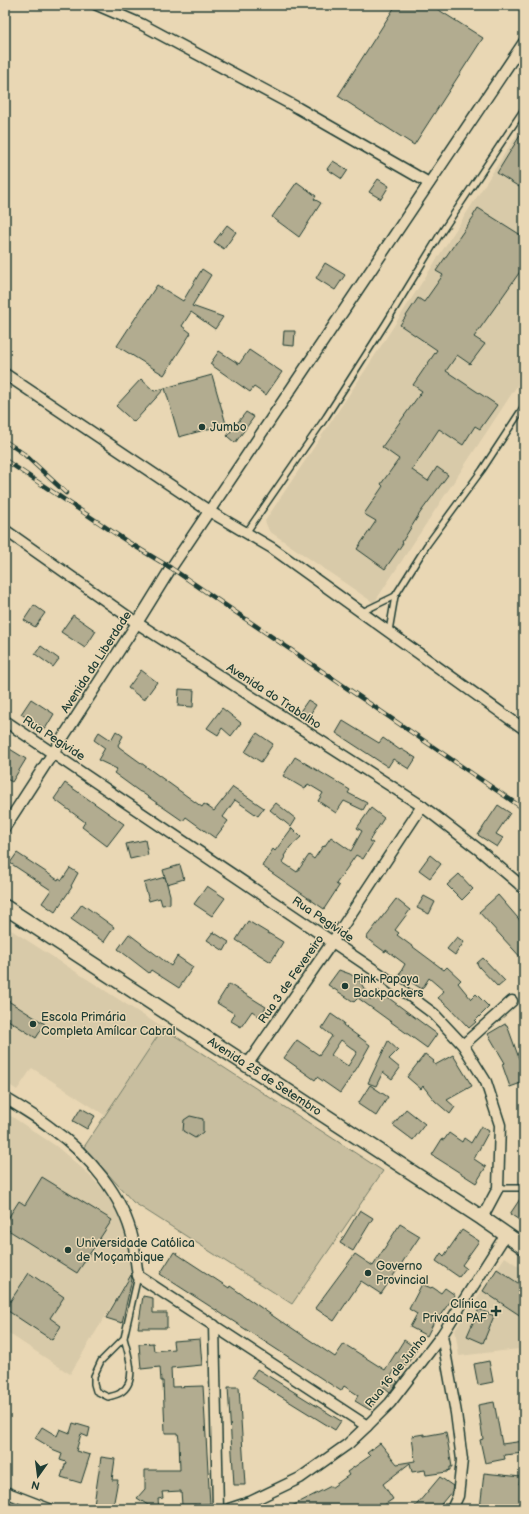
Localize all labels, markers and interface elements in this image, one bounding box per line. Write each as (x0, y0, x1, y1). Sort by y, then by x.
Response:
place label: Jumbo (210, 420, 247, 435)
marker: Jumbo (197, 422, 207, 432)
street label: Avenida da Liberdade (58, 608, 135, 716)
street label: Avenida do Trabalho (224, 660, 324, 733)
street label: Rua Pegivide (20, 713, 88, 764)
street label: Rua Pegivide (289, 893, 356, 946)
street label: Rua 3 de Fevereiro (255, 932, 328, 1026)
place label: Pink Papaya Backpackers (353, 972, 424, 1001)
marker: Pink Papaya Backpackers (340, 981, 350, 991)
place label: Escola Primária Completa Amílcar Cabral (41, 1010, 175, 1039)
marker: Escola Primária Completa Amílcar Cabral (28, 1019, 38, 1029)
street label: Avenida 25 de Setembro (205, 1034, 324, 1119)
place label: Universidade Católica de Moçambique (76, 1236, 195, 1265)
marker: Universidade Católica de Moçambique (63, 1245, 73, 1255)
place label: Governo Provincial (376, 1259, 428, 1288)
marker: Governo Provincial (363, 1268, 373, 1278)
place label: Clínica Privada PAF (422, 1297, 488, 1326)
marker: Clínica Privada PAF (490, 1305, 502, 1317)
street label: Rua 16 de Junho (362, 1331, 431, 1411)
north arrow (18, 1456, 58, 1496)
text: N (30, 1478, 41, 1493)

